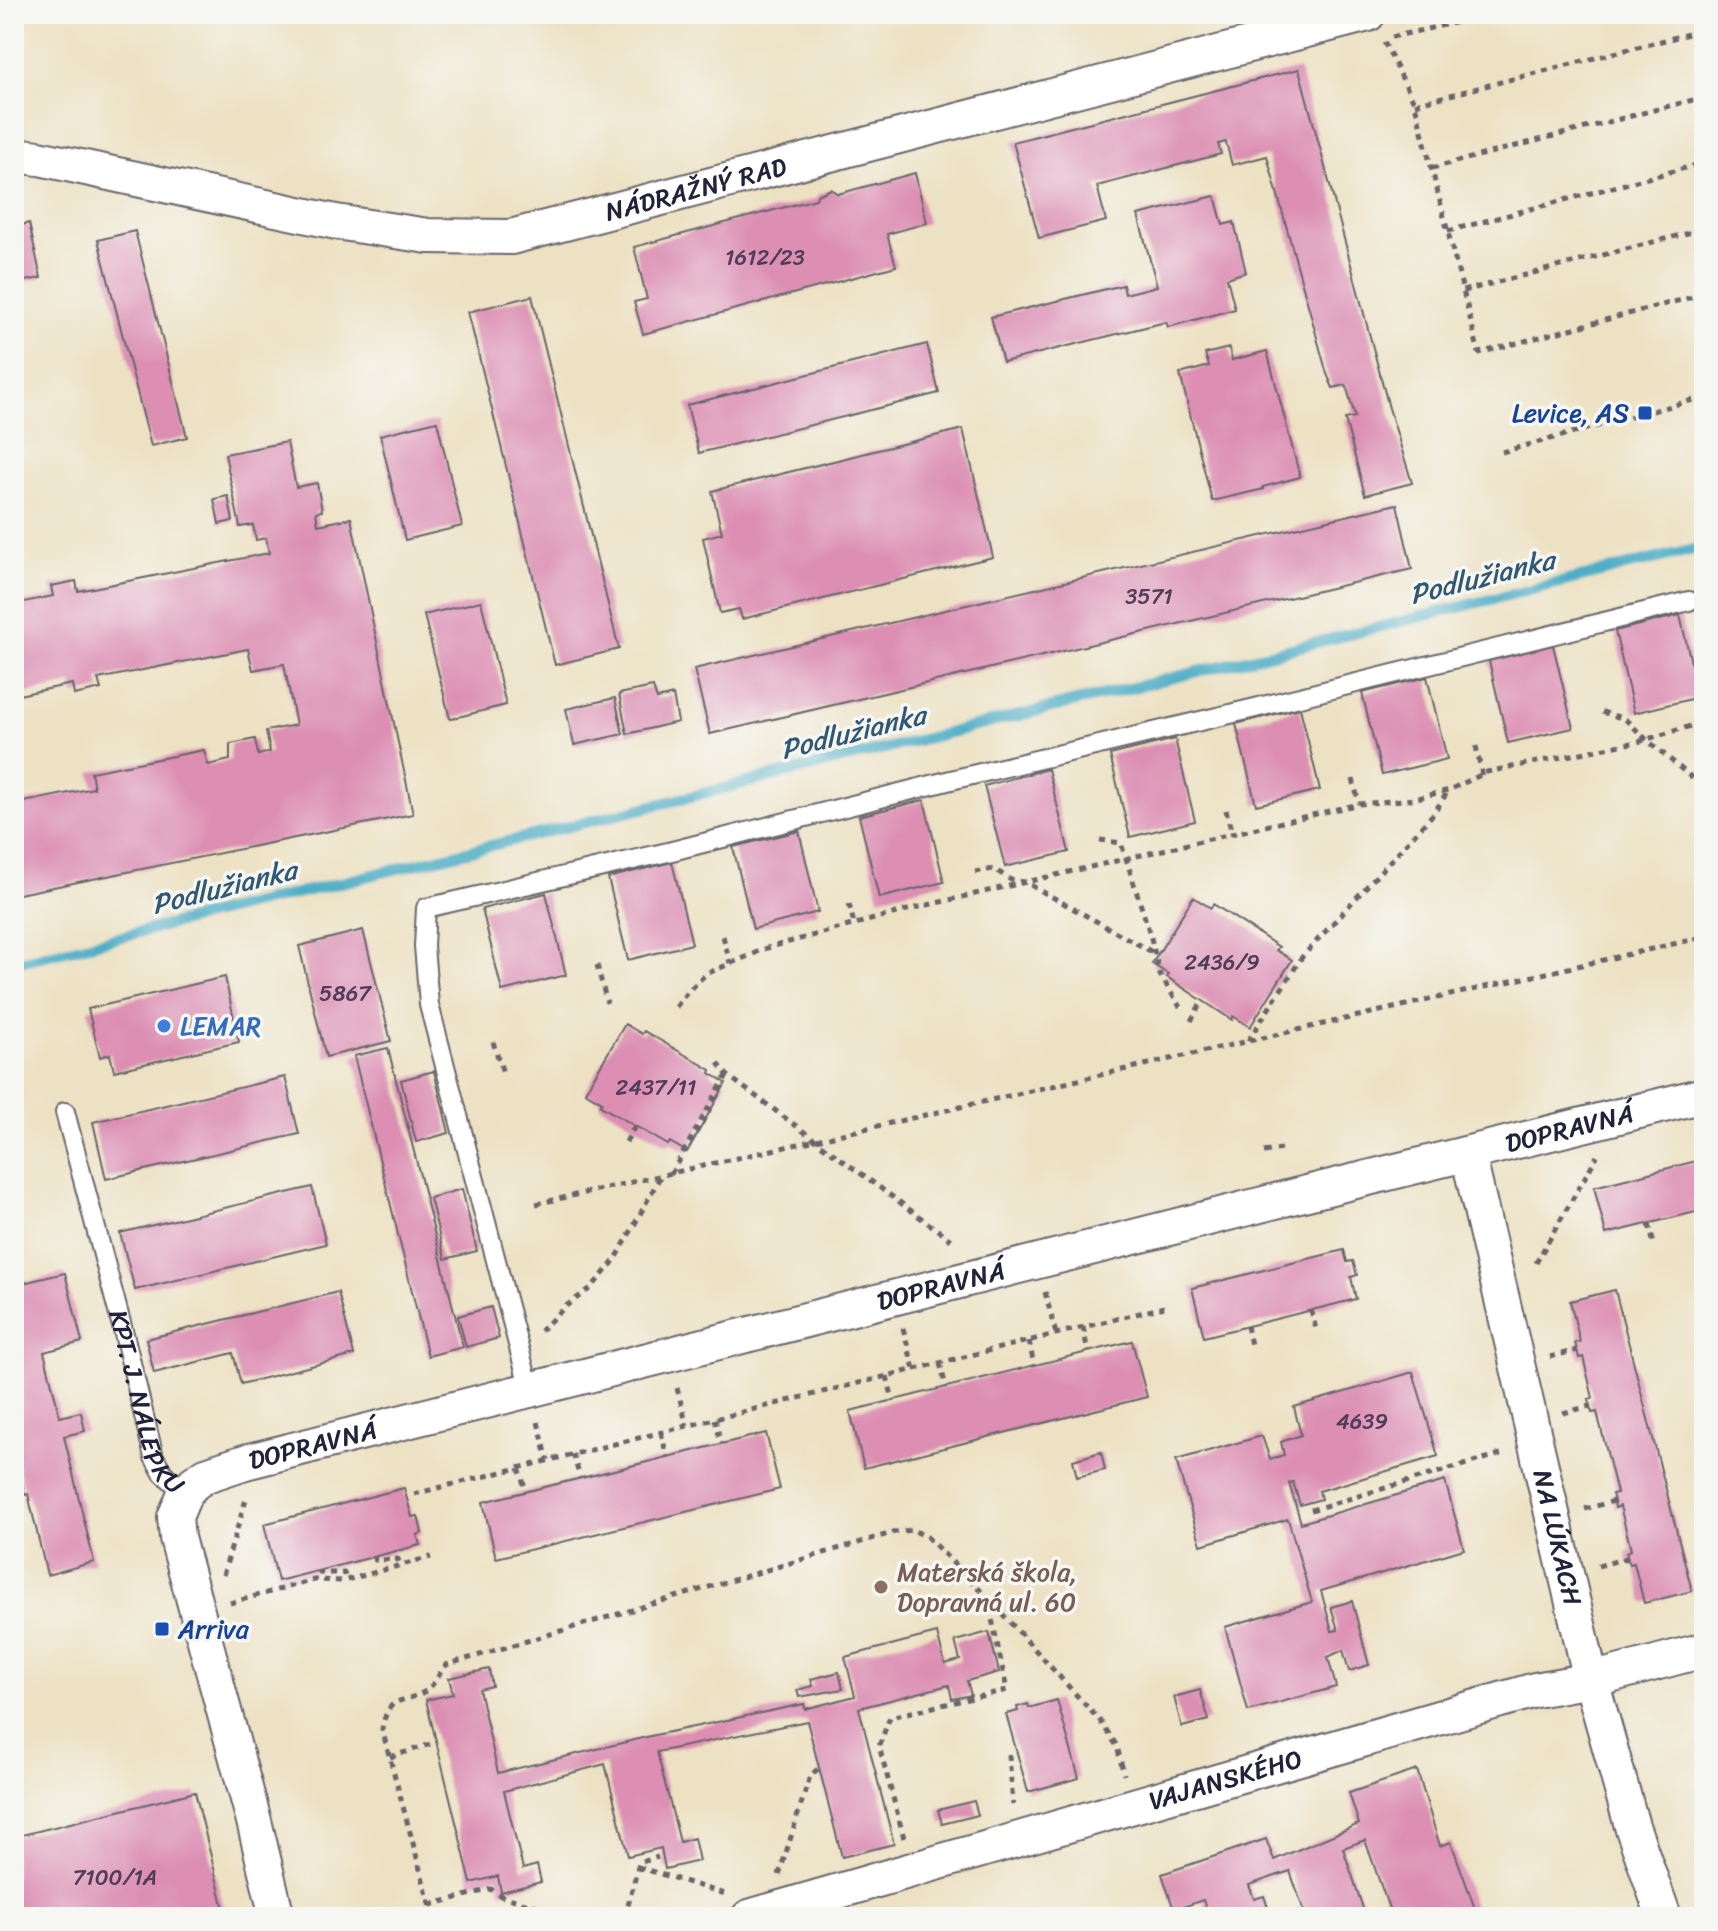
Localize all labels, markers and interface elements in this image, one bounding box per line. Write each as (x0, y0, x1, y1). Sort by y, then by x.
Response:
street label: NÁDRAŽNÝ RAD (600, 143, 792, 235)
house number: 1612/23 (725, 238, 805, 277)
place label: Levice, AS (1512, 390, 1629, 436)
marker: Levice, AS (1636, 404, 1654, 422)
water label: Podlužianka (1404, 534, 1564, 619)
house number: 3571 (1125, 577, 1173, 616)
water label: Podlužianka (775, 689, 935, 774)
water label: Podlužianka (146, 844, 306, 929)
house number: 2436/9 (1184, 943, 1260, 982)
house number: 5867 (319, 974, 372, 1013)
place label: LEMAR (180, 1003, 261, 1049)
marker: LEMAR (155, 1017, 173, 1035)
house number: 2437/11 (616, 1068, 696, 1107)
street label: DOPRAVNÁ (1500, 1089, 1641, 1166)
street label: DOPRAVNÁ (872, 1247, 1013, 1324)
street label: KPT. J. NÁLEPKU (96, 1305, 196, 1506)
house number: 4639 (1336, 1402, 1388, 1441)
street label: DOPRAVNÁ (244, 1406, 385, 1483)
street label: NA LÚKACH (1520, 1465, 1596, 1611)
place label: Materská škola, Dopravná ul. 60 (897, 1549, 1077, 1625)
marker: Materská škola, Dopravná ul. 60 (872, 1578, 890, 1596)
place label: Arriva (177, 1606, 250, 1652)
marker: Arriva (153, 1620, 171, 1638)
street label: VAJANSKÉHO (1143, 1735, 1308, 1823)
house number: 7100/1A (73, 1858, 157, 1897)

